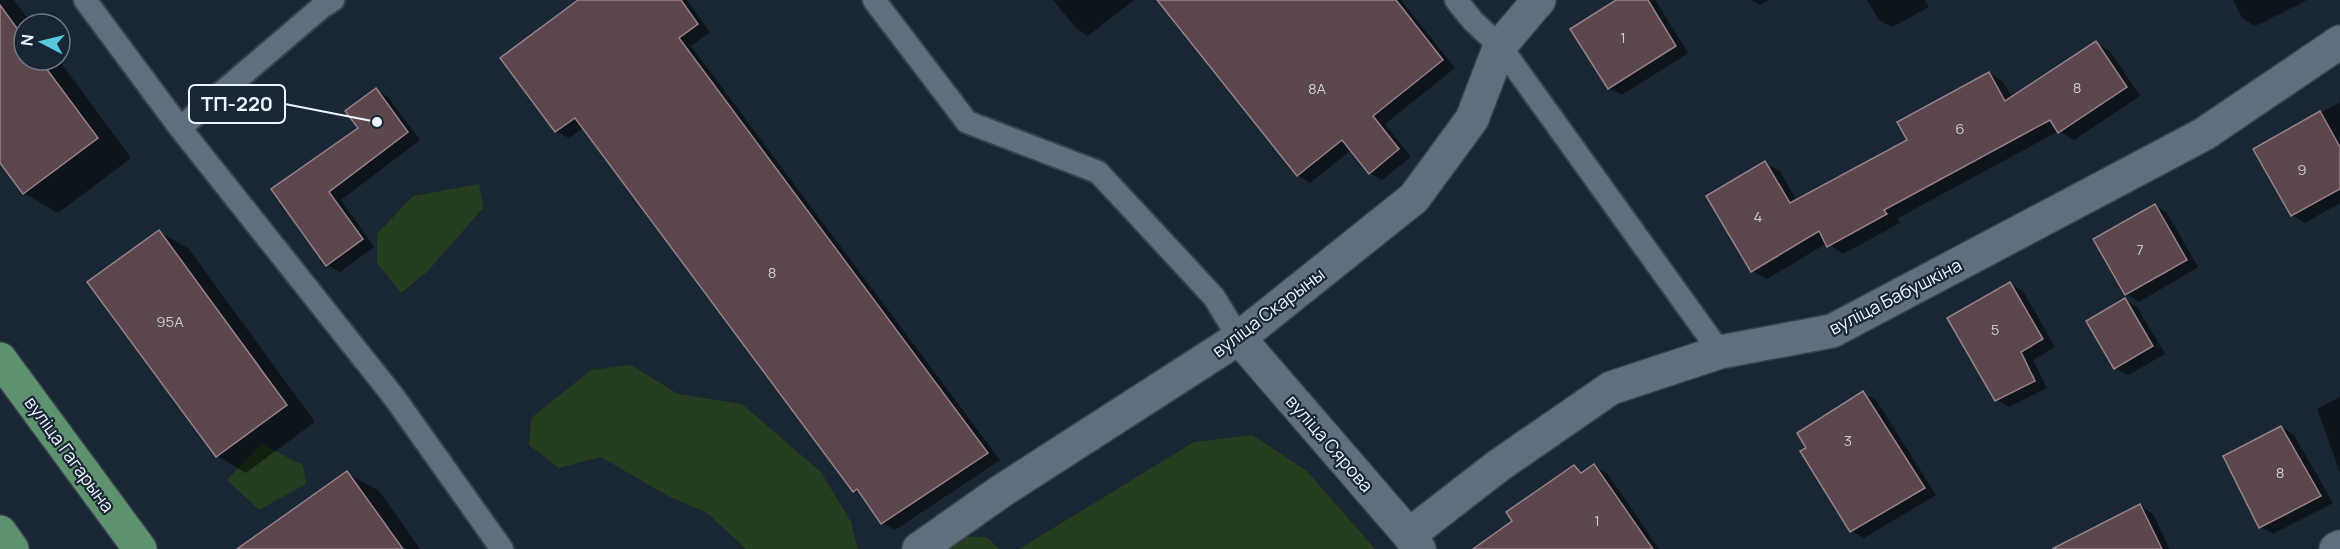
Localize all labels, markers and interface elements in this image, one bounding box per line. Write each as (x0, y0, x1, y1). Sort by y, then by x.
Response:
north arrow (12, 12, 72, 72)
house number: 1 (1620, 27, 1626, 48)
text: N (15, 33, 39, 47)
house number: 8 (2073, 77, 2081, 98)
house number: 8А (1308, 78, 1327, 99)
callout: ТП-220 (189, 85, 285, 123)
text: ТП-220 (201, 90, 273, 117)
house number: 6 (1955, 118, 1965, 139)
house number: 9 (2297, 159, 2307, 180)
house number: 4 (1754, 206, 1763, 227)
house number: 7 (2136, 239, 2144, 260)
street label: вуліца Бабушкіна (1825, 252, 1965, 340)
house number: 8 (768, 262, 776, 283)
street label: вуліца Скарыны (1207, 262, 1329, 362)
house number: 95А (156, 311, 184, 332)
house number: 5 (1991, 319, 1999, 340)
street label: вуліца Сярова (1281, 389, 1379, 497)
street label: вуліца Гагарына (20, 391, 120, 517)
house number: 3 (1844, 430, 1852, 451)
house number: 8 (2276, 462, 2284, 483)
house number: 1 (1594, 510, 1600, 531)

